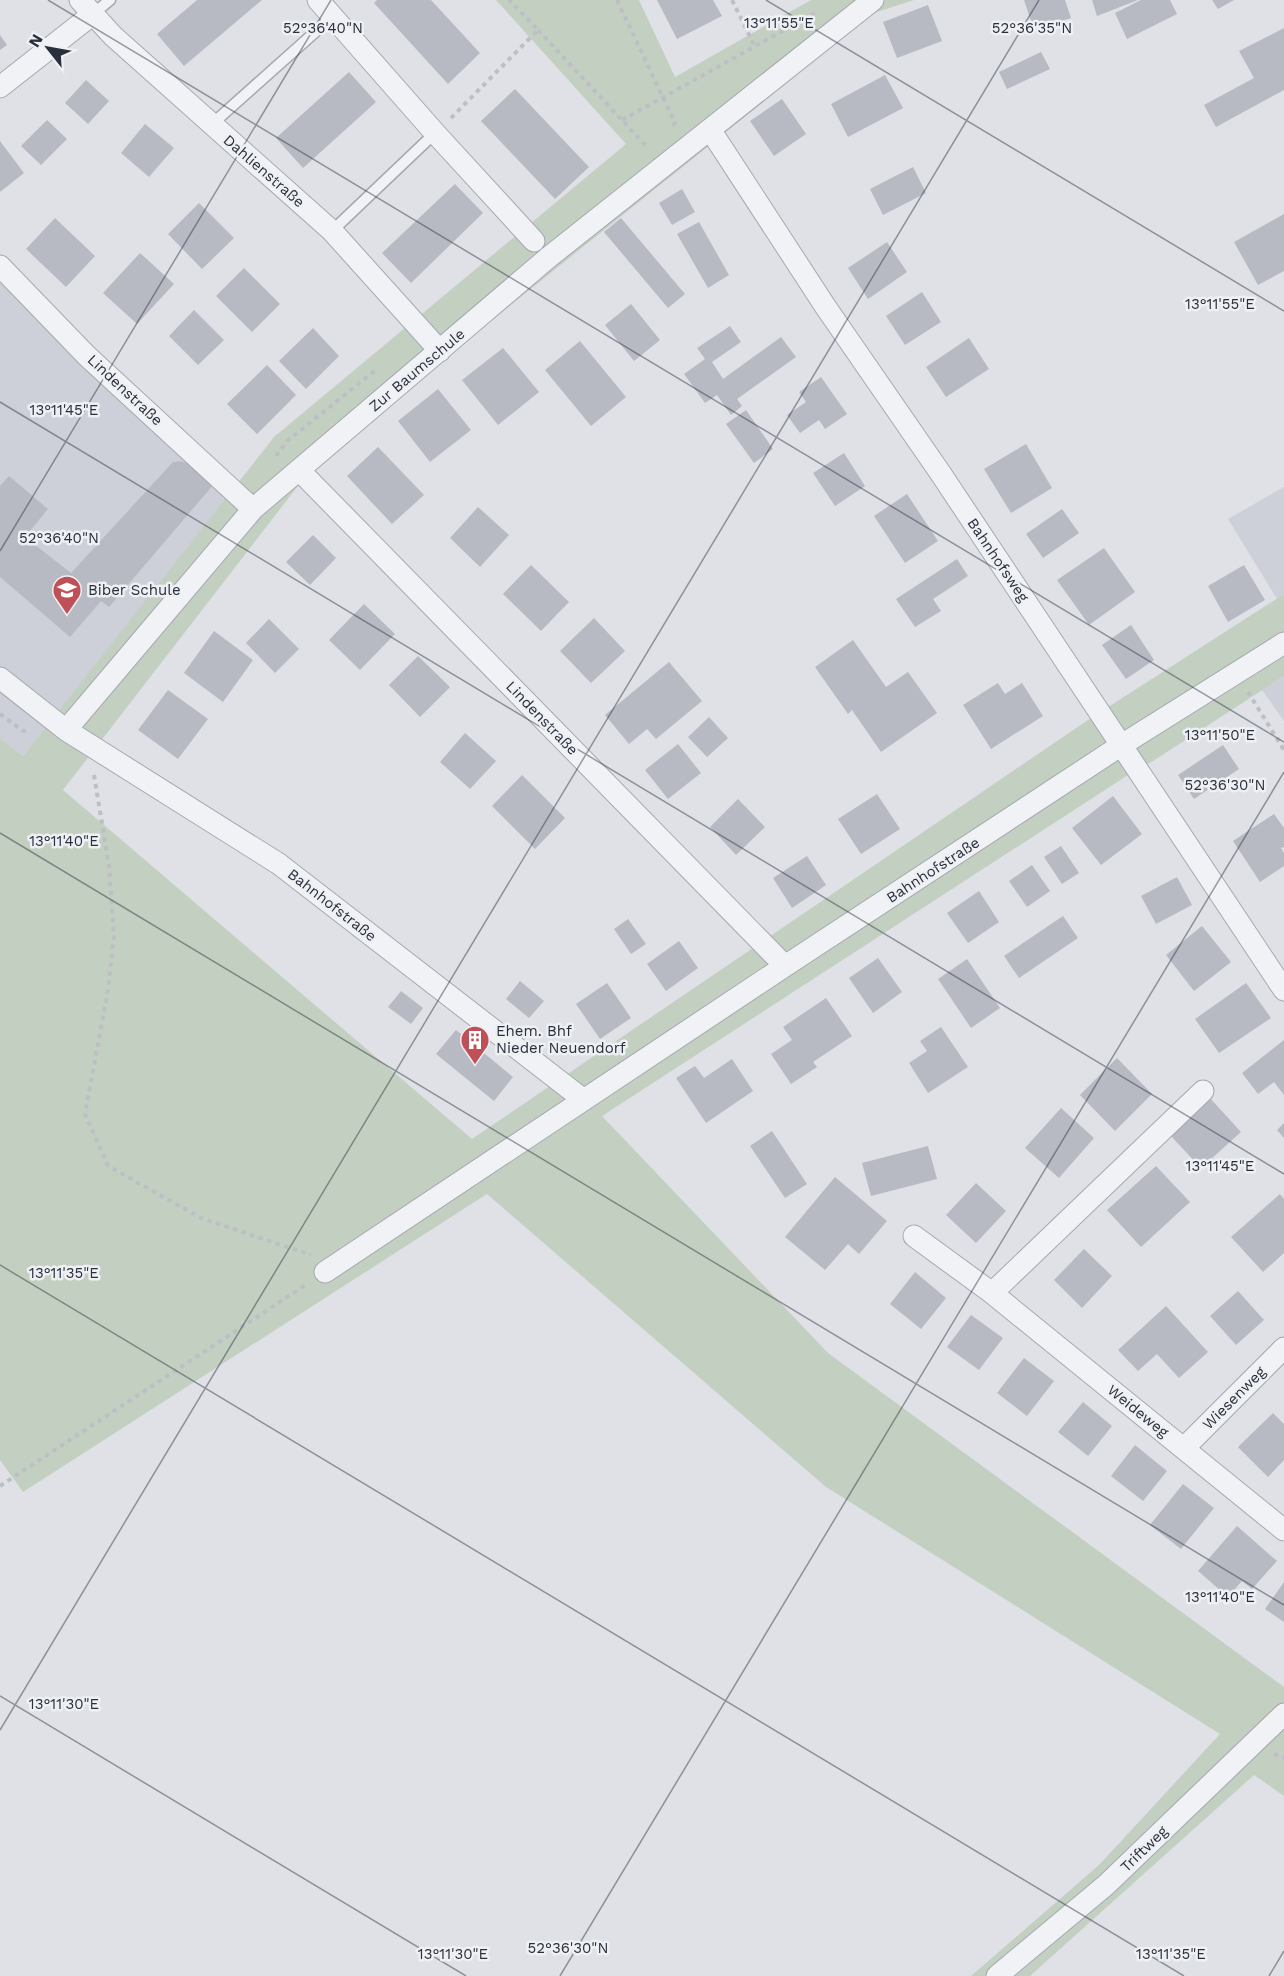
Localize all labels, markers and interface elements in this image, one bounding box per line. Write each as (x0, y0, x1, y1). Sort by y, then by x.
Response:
text: 13°11'55"E (744, 14, 814, 32)
north arrow (18, 18, 78, 78)
text: 52°36'40"N (283, 19, 363, 37)
text: 52°36'35"N (992, 19, 1072, 37)
text: N (24, 31, 47, 51)
street label: Dahlienstraße (220, 131, 308, 211)
text: 13°11'55"E (1185, 295, 1255, 313)
street label: Zur Baumschule (366, 325, 468, 415)
street label: Lindenstraße (84, 351, 166, 429)
text: 13°11'45"E (30, 401, 98, 419)
street label: Bahnhofsweg (963, 515, 1033, 605)
text: 52°36'40"N (19, 529, 99, 547)
school or university icon: Biber Schule (51, 574, 83, 616)
place label: Biber Schule (88, 581, 181, 599)
street label: Lindenstraße (502, 677, 582, 759)
text: 13°11'50"E (1185, 726, 1255, 744)
text: 52°36'30"N (1185, 776, 1265, 794)
text: 13°11'40"E (29, 832, 99, 850)
street label: Bahnhofstraße (883, 833, 983, 907)
street label: Bahnhofstraße (284, 865, 380, 945)
place label: Ehem. Bhf Nieder Neuendorf (496, 1022, 626, 1057)
building icon: Ehem. Bhf Nieder Neuendorf (459, 1024, 491, 1066)
text: 13°11'45"E (1186, 1157, 1254, 1175)
text: 13°11'35"E (29, 1264, 99, 1282)
street label: Wiesenweg (1199, 1363, 1269, 1433)
street label: Weideweg (1104, 1381, 1172, 1441)
text: 13°11'40"E (1185, 1588, 1255, 1606)
text: 13°11'30"E (29, 1695, 99, 1713)
street label: Triftweg (1117, 1822, 1171, 1876)
text: 52°36'30"N (528, 1939, 608, 1957)
text: 13°11'30"E (418, 1945, 488, 1963)
text: 13°11'35"E (1136, 1945, 1206, 1963)

